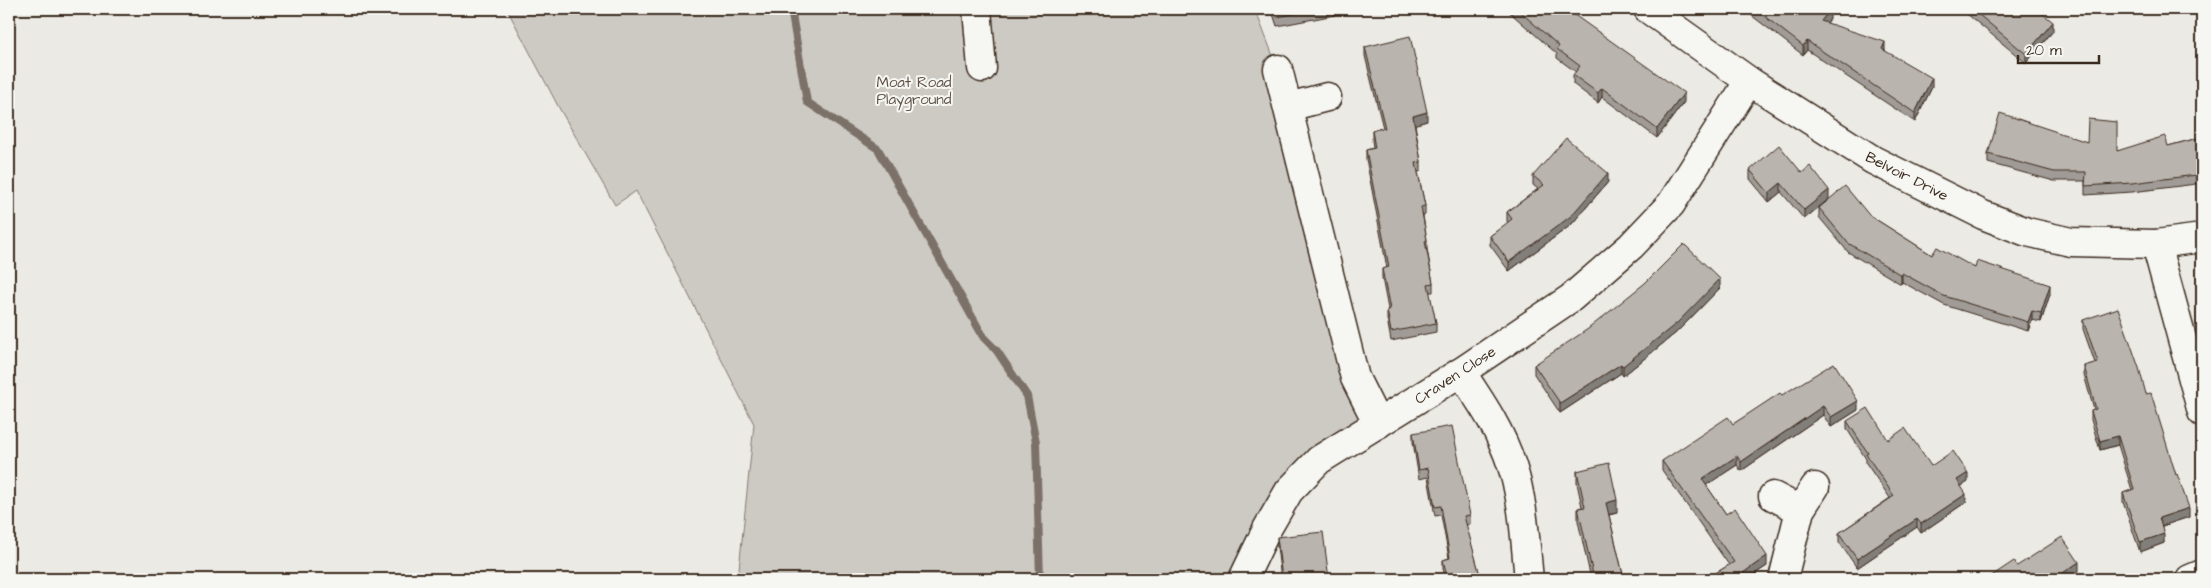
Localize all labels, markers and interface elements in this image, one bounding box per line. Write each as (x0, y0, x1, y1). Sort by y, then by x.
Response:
scale bar (2018, 32, 2100, 64)
text: 20 m (2026, 40, 2062, 61)
park label: Moat Road Playground (876, 72, 952, 111)
street label: Belvoir Drive (1862, 147, 1952, 206)
street label: Craven Close (1411, 341, 1500, 410)

